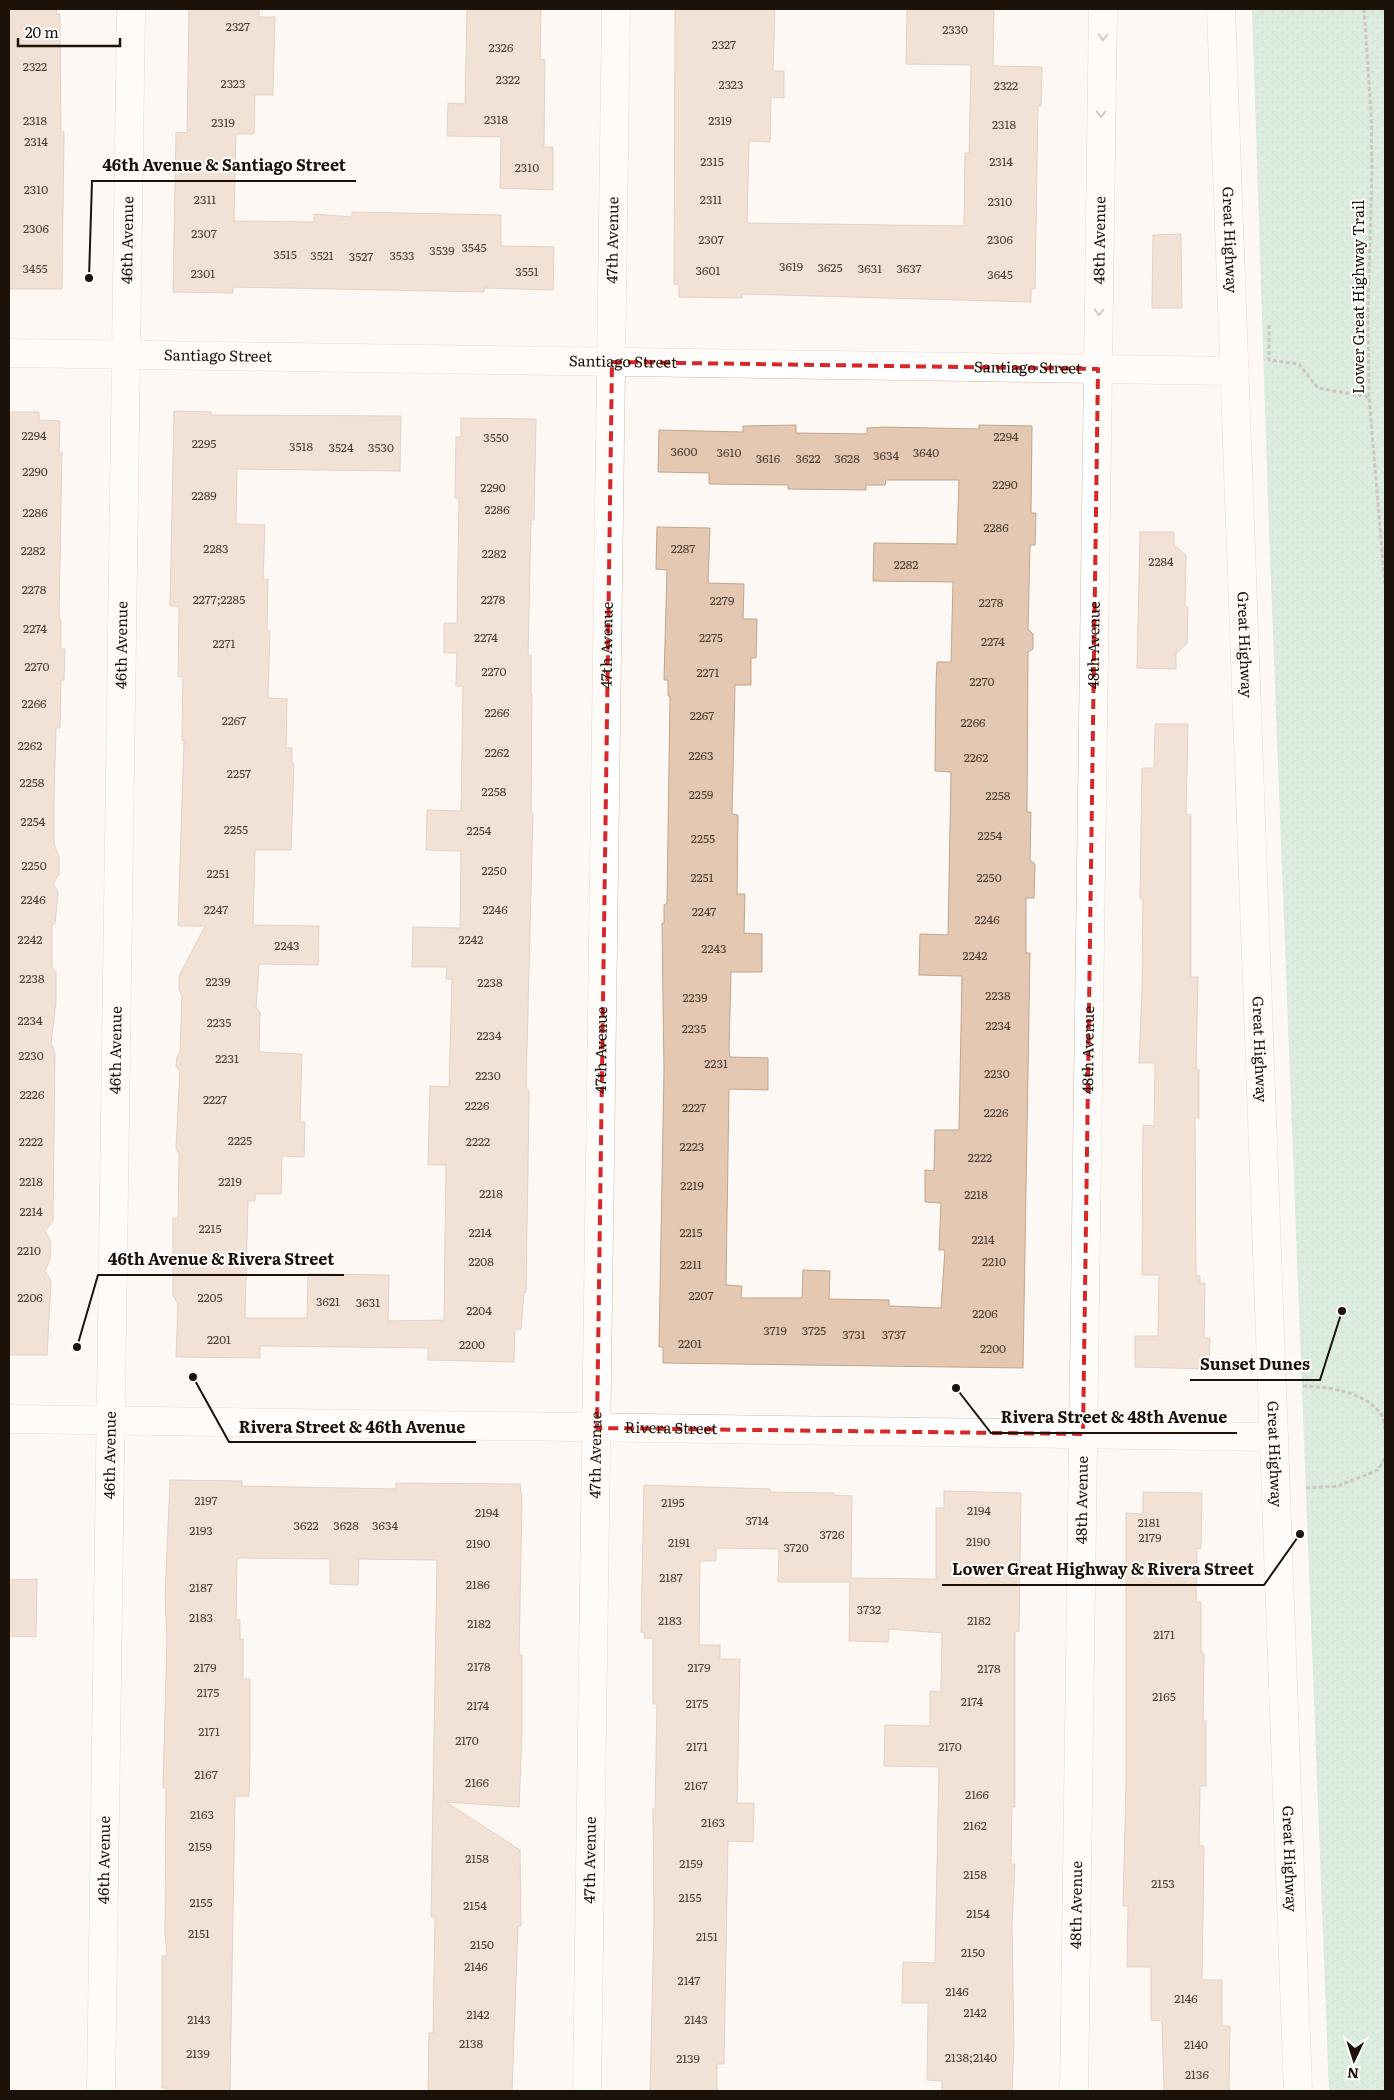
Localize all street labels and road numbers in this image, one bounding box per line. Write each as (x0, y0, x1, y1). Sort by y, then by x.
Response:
street label: Great Highway (1218, 186, 1245, 294)
street label: 46th Avenue (114, 196, 138, 284)
street label: 47th Avenue (599, 196, 623, 284)
street label: 48th Avenue (1086, 196, 1110, 284)
street label: Lower Great Highway Trail (1346, 200, 1369, 394)
street label: Santiago Street (164, 342, 272, 367)
street label: Santiago Street (569, 348, 677, 373)
street label: Santiago Street (974, 354, 1082, 379)
street label: Great Highway (1233, 591, 1259, 699)
street label: 46th Avenue (108, 601, 132, 689)
street label: 47th Avenue (594, 601, 618, 689)
street label: 48th Avenue (1081, 601, 1105, 689)
street label: Great Highway (1248, 996, 1274, 1103)
street label: 46th Avenue (102, 1006, 127, 1094)
street label: 47th Avenue (588, 1006, 612, 1094)
street label: 48th Avenue (1075, 1006, 1099, 1094)
street label: Great Highway (1262, 1400, 1289, 1508)
street label: 46th Avenue (97, 1411, 121, 1499)
street label: 47th Avenue (582, 1411, 606, 1499)
street label: Rivera Street (624, 1415, 717, 1439)
street label: 48th Avenue (1069, 1456, 1093, 1544)
street label: Great Highway (1277, 1805, 1304, 1913)
street label: 46th Avenue (91, 1816, 115, 1904)
street label: 47th Avenue (577, 1816, 601, 1904)
street label: 48th Avenue (1063, 1861, 1087, 1949)

